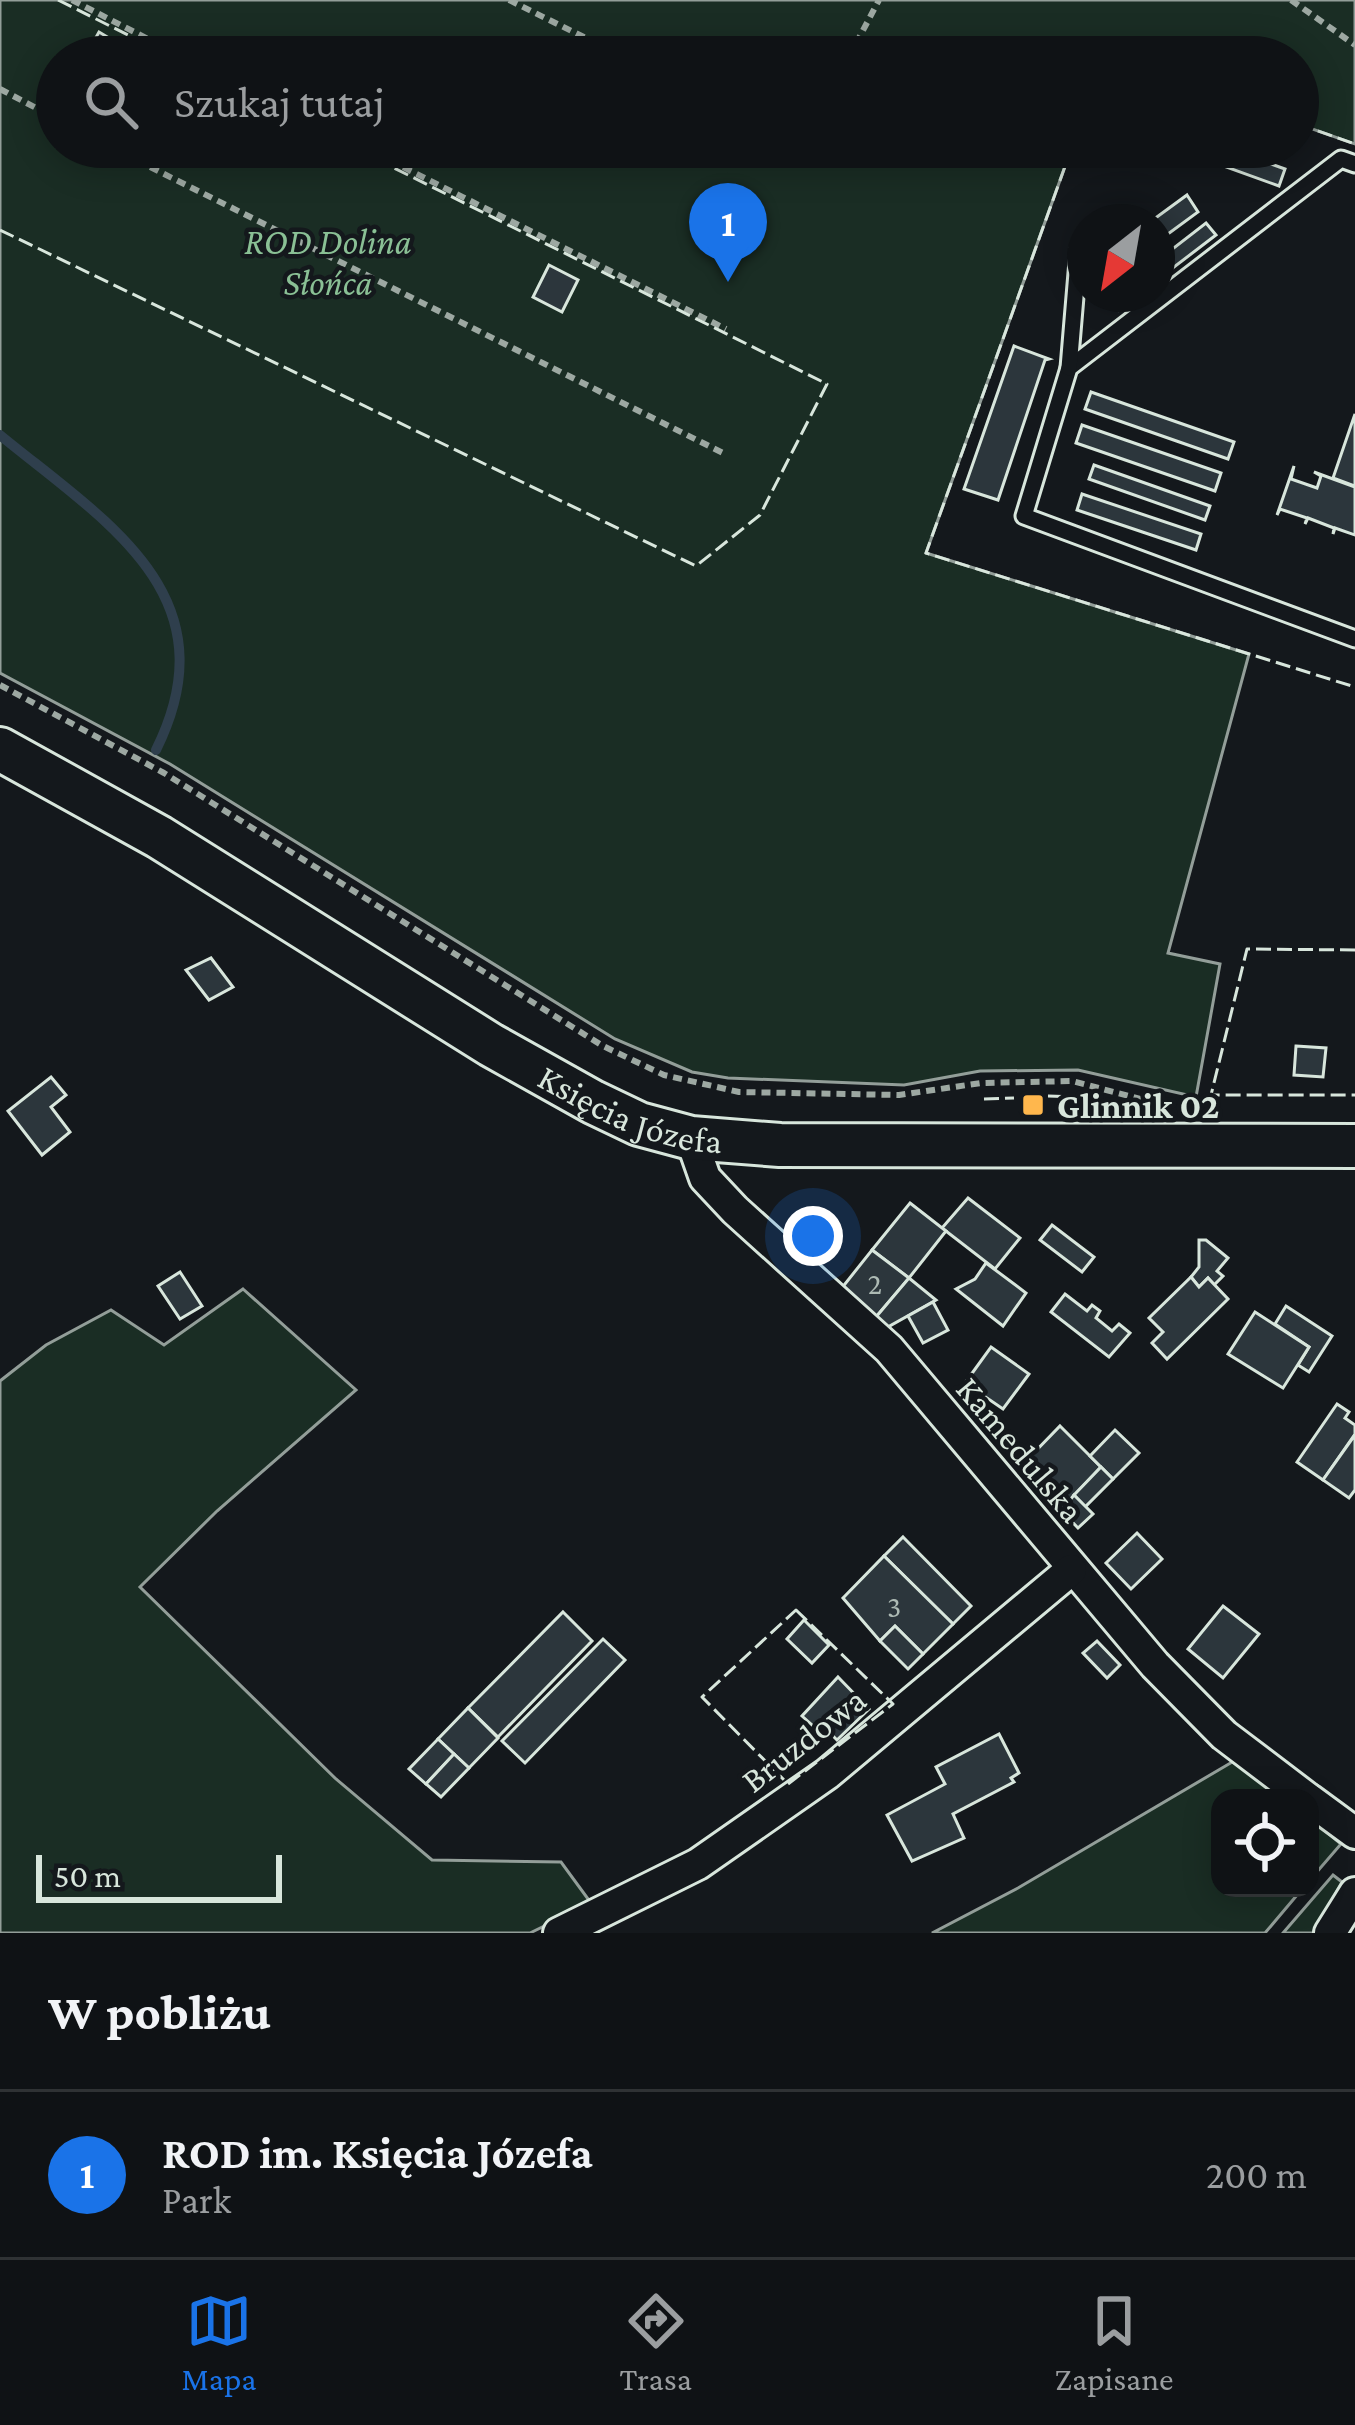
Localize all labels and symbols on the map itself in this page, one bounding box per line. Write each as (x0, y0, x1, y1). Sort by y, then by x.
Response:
pin: 1 (689, 183, 767, 282)
north arrow (1067, 204, 1175, 312)
park label: ROD Dolina Słońca (244, 222, 412, 303)
street label: Księcia Józefa (531, 1057, 724, 1161)
place label: Glinnik 02 (1057, 1086, 1219, 1126)
marker: Glinnik 02 (1020, 1092, 1046, 1118)
your location (783, 1206, 843, 1266)
house number: 2 (868, 1267, 882, 1300)
street label: Kamedulska (948, 1369, 1092, 1530)
house number: 3 (887, 1590, 901, 1623)
street label: Bruzdowa (734, 1679, 874, 1801)
scale bar (36, 1849, 282, 1902)

